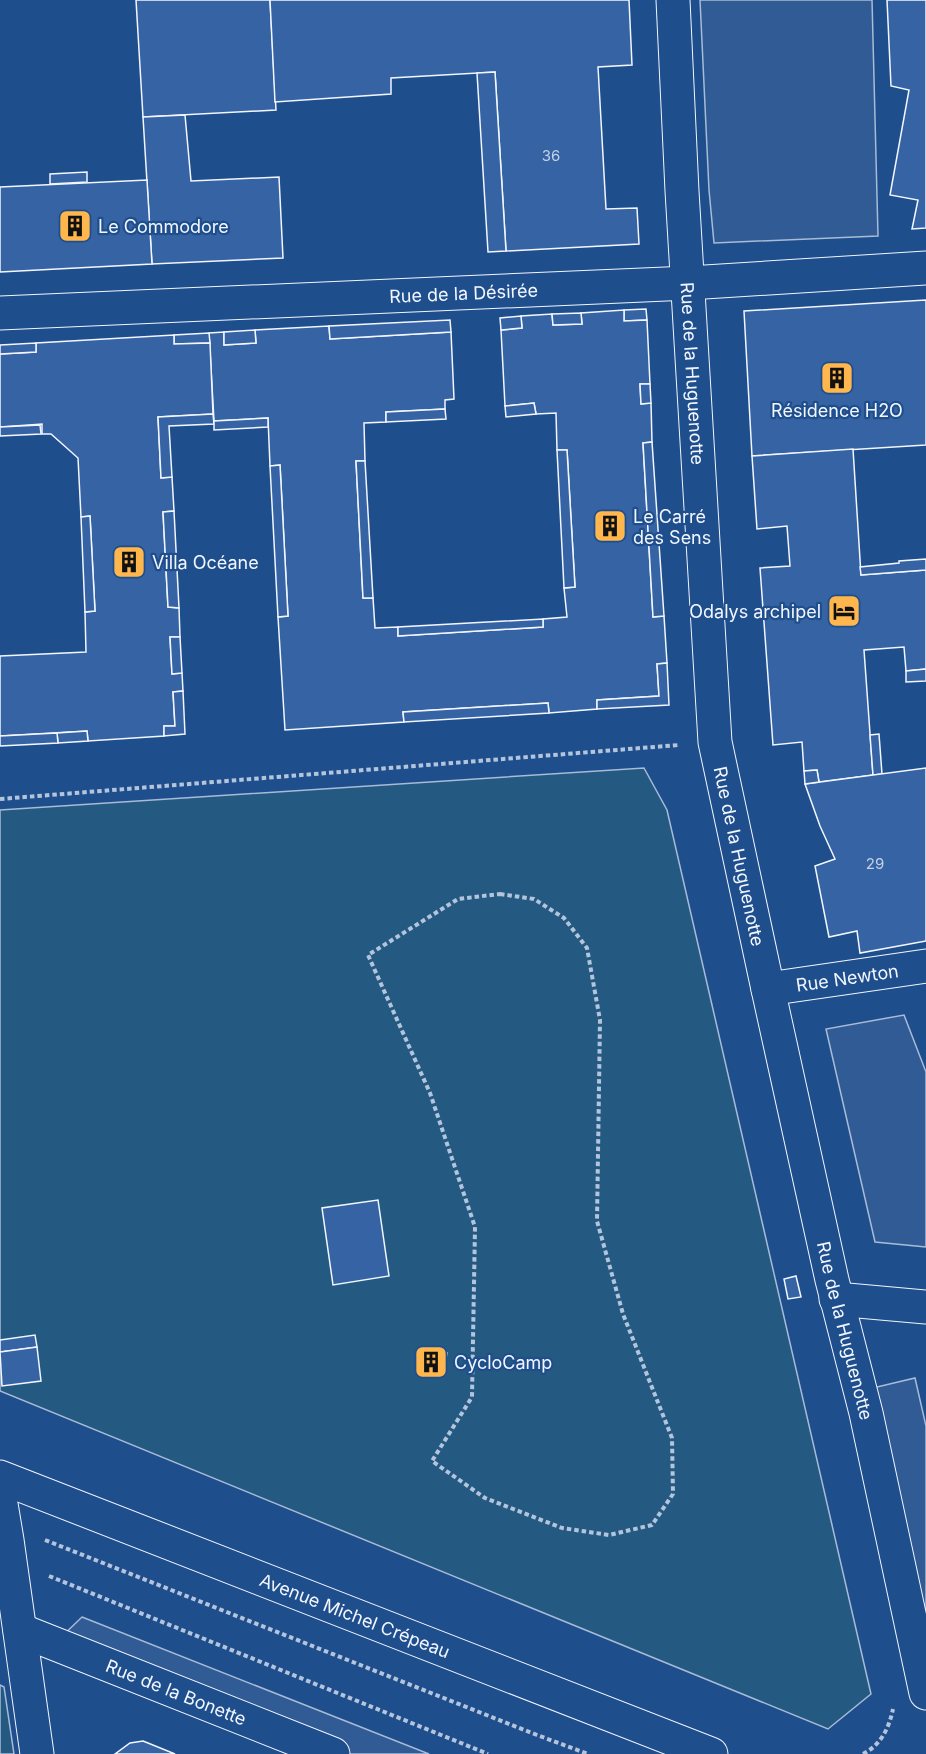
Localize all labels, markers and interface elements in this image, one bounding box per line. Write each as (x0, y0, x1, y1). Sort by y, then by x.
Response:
house number: 36 (542, 146, 560, 165)
building icon: Le Commodore (57, 208, 93, 244)
place label: Le Commodore (98, 216, 229, 237)
street label: Rue de la Désirée (389, 279, 538, 307)
street label: Rue de la Huguenotte (677, 281, 709, 466)
building icon: Résidence H2O (819, 360, 855, 396)
place label: Résidence H2O (771, 400, 903, 421)
place label: Le Carré des Sens (633, 506, 711, 548)
building icon: Le Carré des Sens (592, 508, 628, 544)
building icon: Villa Océane (111, 544, 147, 580)
place label: Villa Océane (152, 552, 259, 573)
hotel icon: Odalys archipel (826, 593, 862, 629)
place label: Odalys archipel (689, 601, 821, 622)
street label: Rue de la Huguenotte (710, 764, 769, 948)
house number: 29 (866, 854, 884, 873)
street label: Rue Newton (794, 960, 900, 995)
street label: Rue de la Huguenotte (813, 1239, 878, 1422)
building icon: CycloCamp (413, 1344, 449, 1380)
place label: CycloCamp (454, 1352, 552, 1373)
street label: Avenue Michel Crépeau (257, 1569, 453, 1662)
street label: Rue de la Bonette (103, 1655, 249, 1729)

